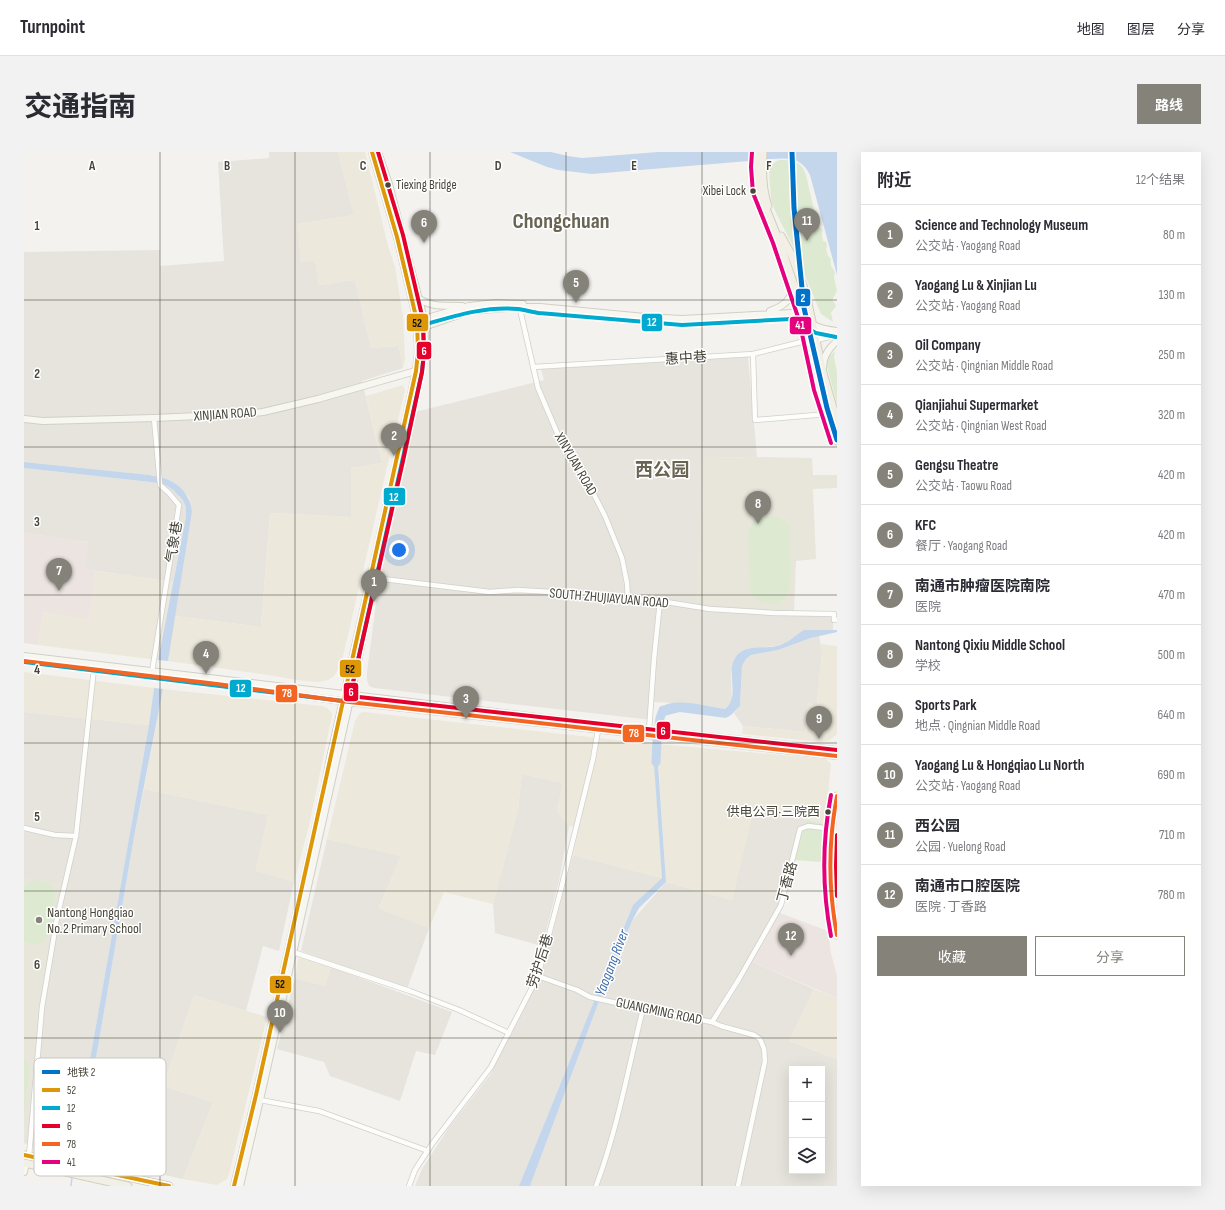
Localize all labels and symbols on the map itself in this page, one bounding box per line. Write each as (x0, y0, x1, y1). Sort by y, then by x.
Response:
text: A (88, 158, 96, 174)
text: B (224, 158, 230, 174)
text: C (360, 158, 367, 174)
text: D (495, 158, 502, 174)
text: E (631, 158, 637, 174)
text: F (766, 158, 772, 174)
place label: Tiexing Bridge (396, 177, 457, 193)
marker: Tiexing Bridge (383, 180, 393, 190)
place label: Xibei Lock (702, 183, 746, 199)
marker: Xibei Lock (748, 186, 758, 196)
district label: Chongchuan (512, 208, 610, 235)
pin: 11 (794, 208, 820, 241)
pin: 6 (411, 210, 437, 243)
text: 1 (34, 218, 40, 234)
pin: 5 (563, 270, 589, 303)
line badge: 2 (795, 288, 811, 307)
text: 2 (801, 292, 806, 305)
line badge: 52 (406, 313, 429, 332)
line badge: 12 (641, 313, 663, 332)
text: 12 (647, 316, 657, 329)
line badge: 41 (789, 316, 812, 335)
text: 52 (412, 317, 422, 330)
text: 41 (795, 319, 805, 332)
line badge: 6 (416, 341, 432, 360)
text: 6 (421, 345, 427, 358)
street label: 惠中巷 (664, 348, 708, 368)
text: 2 (34, 366, 40, 382)
street label: XINJIAN ROAD (192, 403, 257, 425)
pin: 2 (381, 423, 407, 456)
street label: XINYUAN ROAD (551, 429, 601, 499)
district label: 西公园 (635, 460, 689, 481)
line badge: 12 (383, 487, 406, 506)
text: 12 (389, 491, 399, 504)
pin: 8 (745, 491, 771, 524)
text: 3 (34, 514, 40, 530)
street label: 气象巷 (162, 520, 186, 564)
your location (389, 540, 409, 560)
pin: 7 (46, 558, 72, 591)
pin: 1 (361, 569, 387, 602)
street label: SOUTH ZHUJIAYUAN ROAD (549, 584, 669, 612)
pin: 4 (193, 641, 219, 674)
line badge: 52 (339, 659, 362, 678)
text: 4 (34, 662, 40, 678)
text: 52 (345, 663, 355, 676)
line badge: 12 (229, 679, 252, 698)
text: 12 (236, 682, 246, 695)
line badge: 6 (343, 682, 359, 702)
line badge: 78 (275, 684, 298, 703)
text: 6 (348, 686, 354, 699)
pin: 3 (453, 686, 479, 719)
text: 78 (282, 687, 292, 700)
pin: 9 (806, 706, 832, 739)
line badge: 6 (656, 721, 671, 740)
line badge: 78 (622, 724, 645, 743)
text: 6 (660, 725, 666, 738)
text: 78 (629, 727, 639, 740)
place label: 供电公司·三院西 (726, 804, 820, 820)
marker: 供电公司·三院西 (823, 807, 833, 817)
text: 5 (34, 809, 40, 825)
street label: 丁香路 (773, 860, 801, 904)
place label: Nantong Hongqiao No.2 Primary School (47, 904, 141, 937)
marker: Nantong Hongqiao No.2 Primary School (34, 915, 44, 925)
pin: 12 (778, 923, 804, 956)
water label: Yaogang River (591, 926, 634, 999)
street label: 劳护后巷 (523, 932, 557, 990)
text: 6 (34, 957, 40, 973)
line badge: 52 (269, 975, 292, 994)
text: 52 (275, 978, 285, 991)
street label: GUANGMING ROAD (614, 994, 704, 1028)
pin: 10 (267, 1000, 293, 1033)
legend (34, 1058, 166, 1176)
text: 地铁 2 (67, 1066, 96, 1079)
text: 52 (67, 1084, 76, 1097)
text: 12 (67, 1102, 76, 1115)
text: 6 (67, 1120, 72, 1133)
text: 78 (67, 1138, 76, 1151)
text: 41 (67, 1156, 76, 1169)

